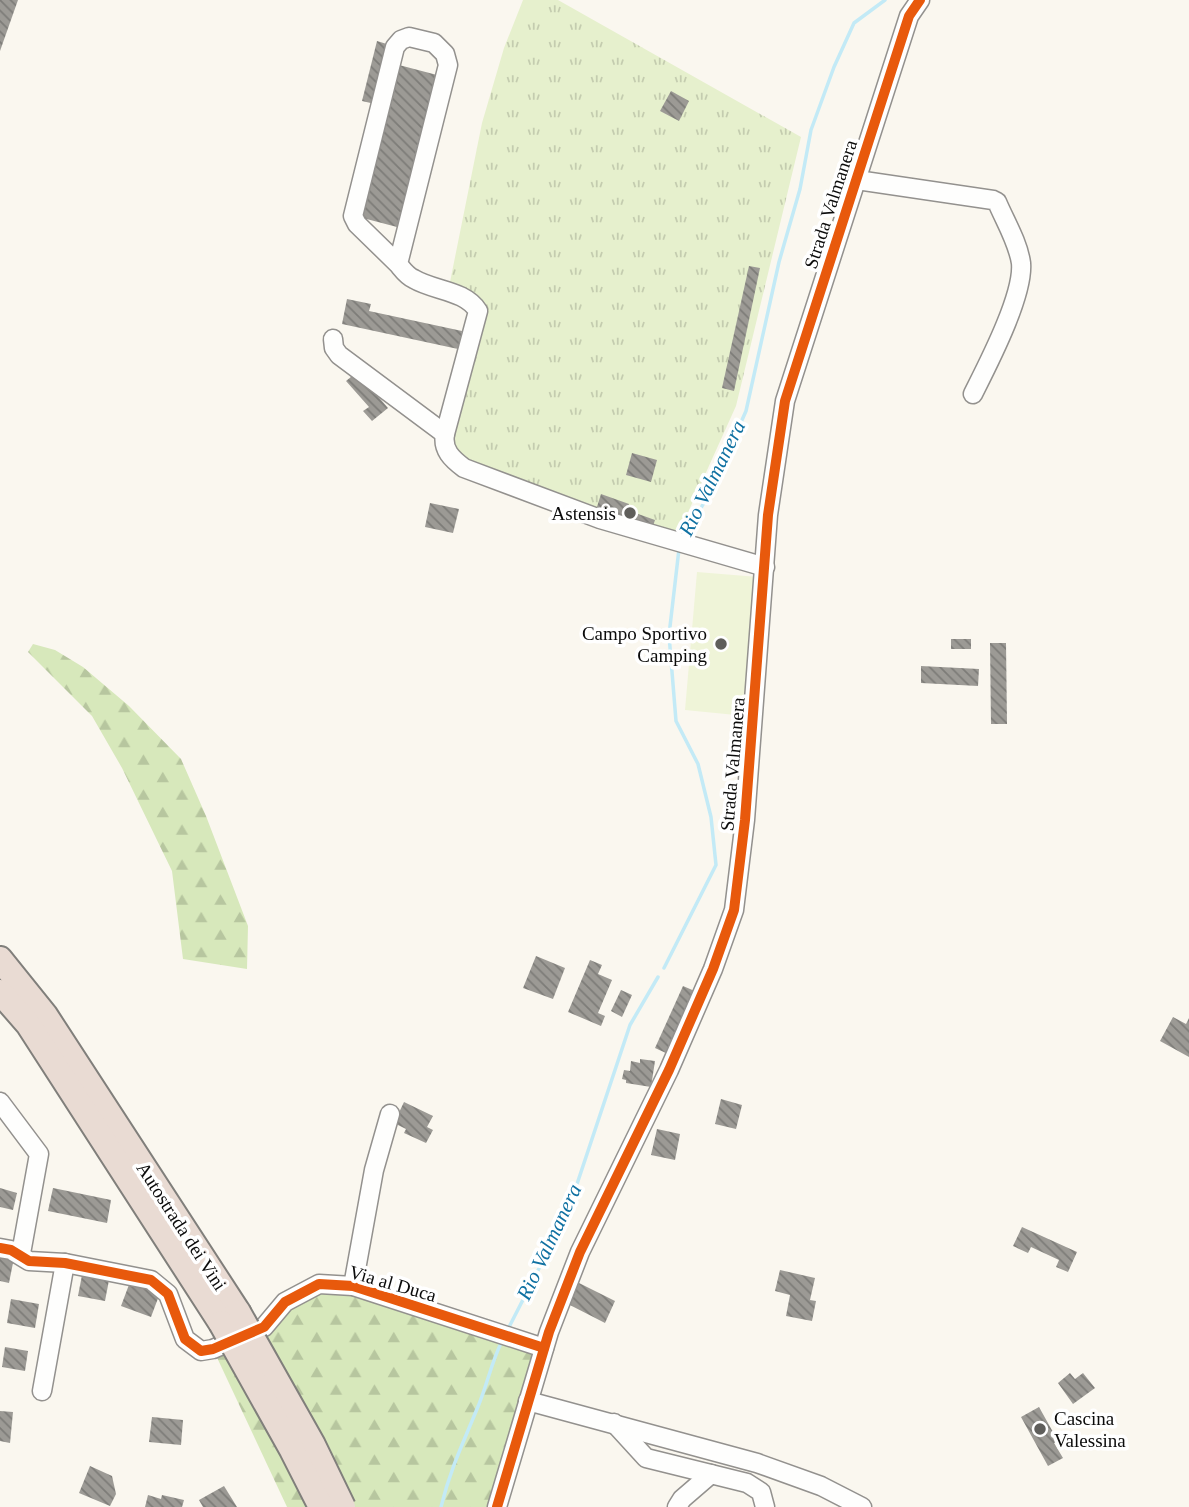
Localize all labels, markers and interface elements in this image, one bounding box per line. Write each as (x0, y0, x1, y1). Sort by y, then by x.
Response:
street label: Strada Valmanera (800, 137, 861, 271)
water label: Rio Valmanera (673, 416, 750, 541)
place label: Astensis (552, 503, 616, 524)
marker: Astensis (622, 505, 638, 521)
place label: Campo Sportivo Camping (582, 623, 707, 666)
marker: Campo Sportivo Camping (713, 636, 729, 652)
street label: Strada Valmanera (716, 696, 749, 832)
street label: Autostrada dei Vini (132, 1158, 231, 1294)
water label: Rio Valmanera (511, 1180, 586, 1305)
street label: Via al Duca (347, 1261, 439, 1306)
place label: Cascina Valessina (1054, 1408, 1126, 1451)
marker: Cascina Valessina (1032, 1421, 1048, 1437)

